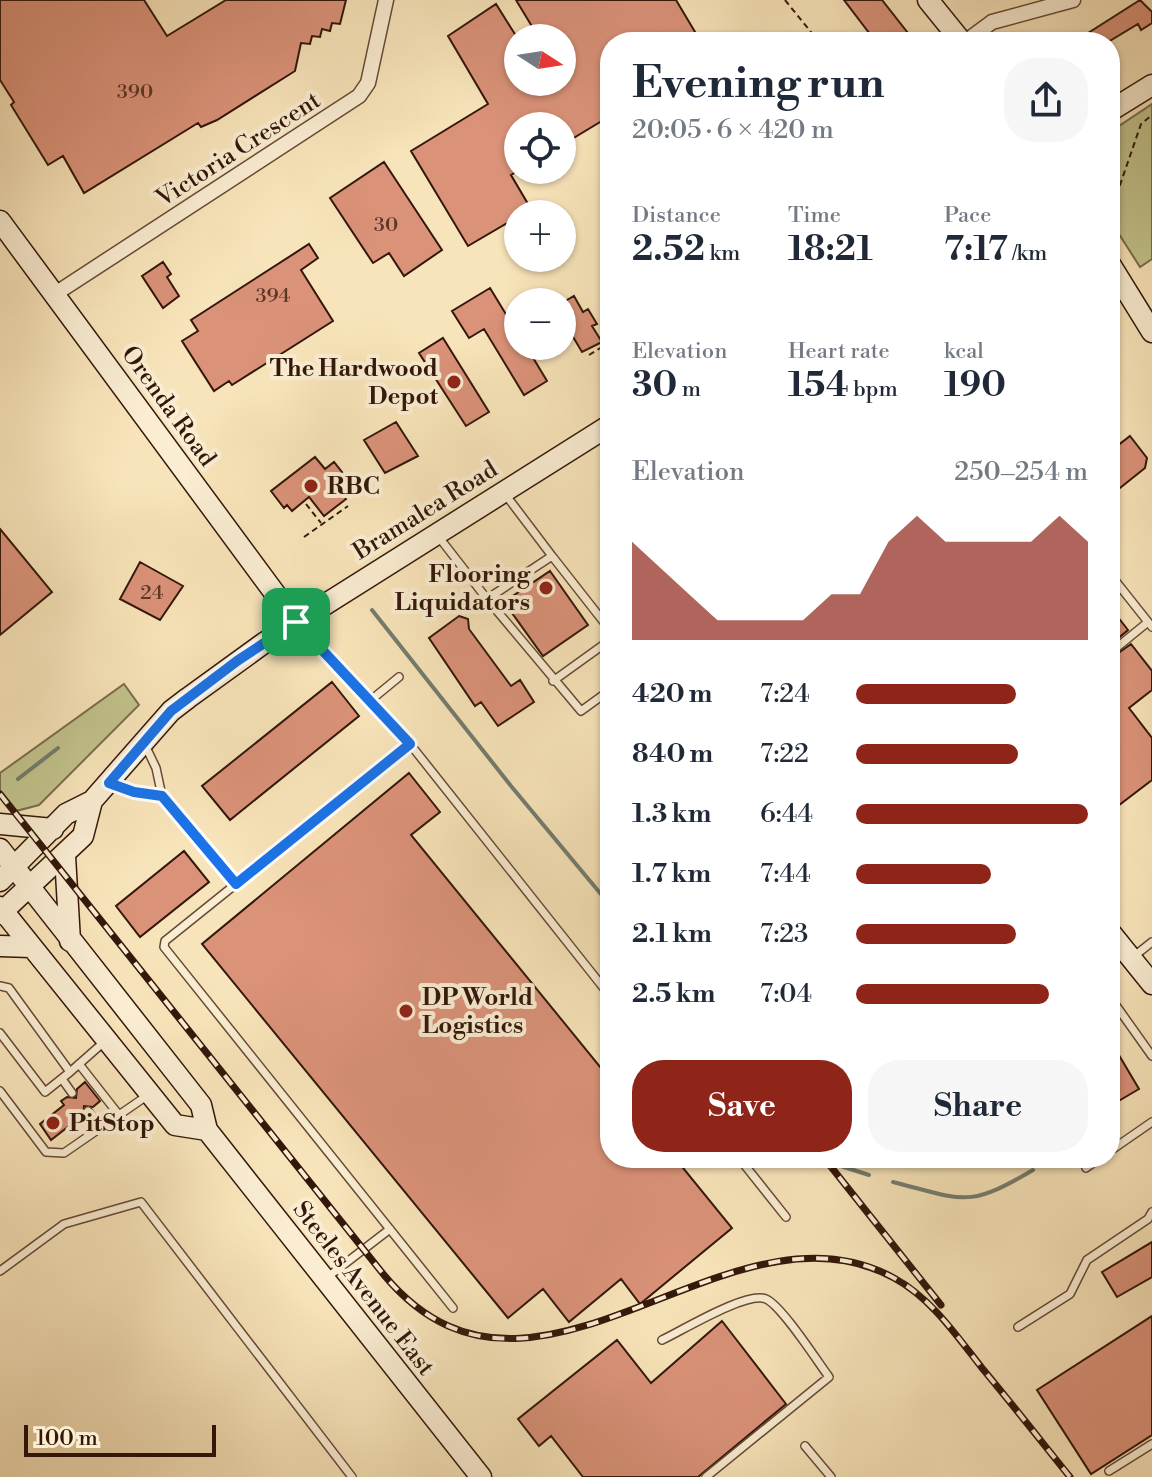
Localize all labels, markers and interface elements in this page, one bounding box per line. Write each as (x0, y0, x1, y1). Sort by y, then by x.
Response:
north arrow (504, 24, 576, 96)
map controls (504, 24, 576, 360)
text: Evening run (632, 56, 885, 111)
button: share (1004, 58, 1088, 142)
house number: 390 (117, 80, 153, 105)
street label: Victoria Crescent (150, 85, 327, 215)
button: locate (504, 112, 576, 184)
text: 20:05 · 6 × 420 m (632, 114, 834, 146)
button: + (504, 200, 576, 272)
text: Distance (632, 202, 721, 229)
text: Time (788, 202, 841, 229)
text: Pace (944, 202, 991, 229)
house number: 30 (374, 213, 398, 238)
text: 2.52 (632, 229, 705, 271)
text: 18:21 (788, 229, 873, 271)
text: 7:17 (944, 229, 1008, 271)
text: km (705, 240, 740, 267)
text: /km (1008, 240, 1047, 267)
house number: 394 (256, 284, 291, 309)
button: − (504, 288, 576, 360)
text: Elevation (632, 338, 727, 365)
text: Heart rate (788, 338, 890, 365)
text: kcal (944, 338, 984, 365)
street label: Orenda Road (114, 340, 222, 473)
place label: The Hardwood Depot (270, 354, 438, 412)
text: 30 (632, 365, 677, 407)
text: 154 (788, 365, 849, 407)
text: 190 (944, 365, 1006, 407)
marker: The Hardwood Depot (445, 373, 463, 391)
text: m (677, 376, 701, 403)
text: bpm (849, 376, 898, 403)
street label: Bramalea Road (347, 454, 504, 568)
text: Elevation (632, 456, 745, 488)
text: 250–254 m (954, 456, 1088, 488)
place label: RBC (327, 472, 380, 502)
marker: RBC (302, 477, 320, 495)
place label: Flooring Liquidators (394, 560, 531, 618)
marker: Flooring Liquidators (537, 579, 555, 597)
house number: 24 (140, 581, 164, 606)
pin (262, 588, 330, 656)
icon: arrive (274, 600, 318, 644)
text: 420 m (632, 678, 712, 710)
text: 7:24 (760, 678, 810, 710)
text: 840 m (632, 738, 713, 770)
text: 7:22 (760, 738, 809, 770)
text: 1.3 km (632, 798, 711, 830)
text: 6:44 (760, 798, 813, 830)
text: 1.7 km (632, 858, 711, 890)
text: 7:44 (760, 858, 811, 890)
text: 2.1 km (632, 918, 712, 950)
text: 7:23 (760, 918, 808, 950)
text: 2.5 km (632, 978, 715, 1010)
text: 7:04 (760, 978, 812, 1010)
place label: DP World Logistics (422, 983, 533, 1041)
marker: DP World Logistics (397, 1002, 415, 1020)
button: Save (632, 1060, 852, 1152)
button: Share (868, 1060, 1088, 1152)
place label: PitStop (69, 1109, 155, 1139)
marker: PitStop (44, 1114, 62, 1132)
street label: Steeles Avenue East (286, 1195, 441, 1382)
scale bar (24, 1421, 216, 1457)
text: 100 m (36, 1425, 98, 1452)

